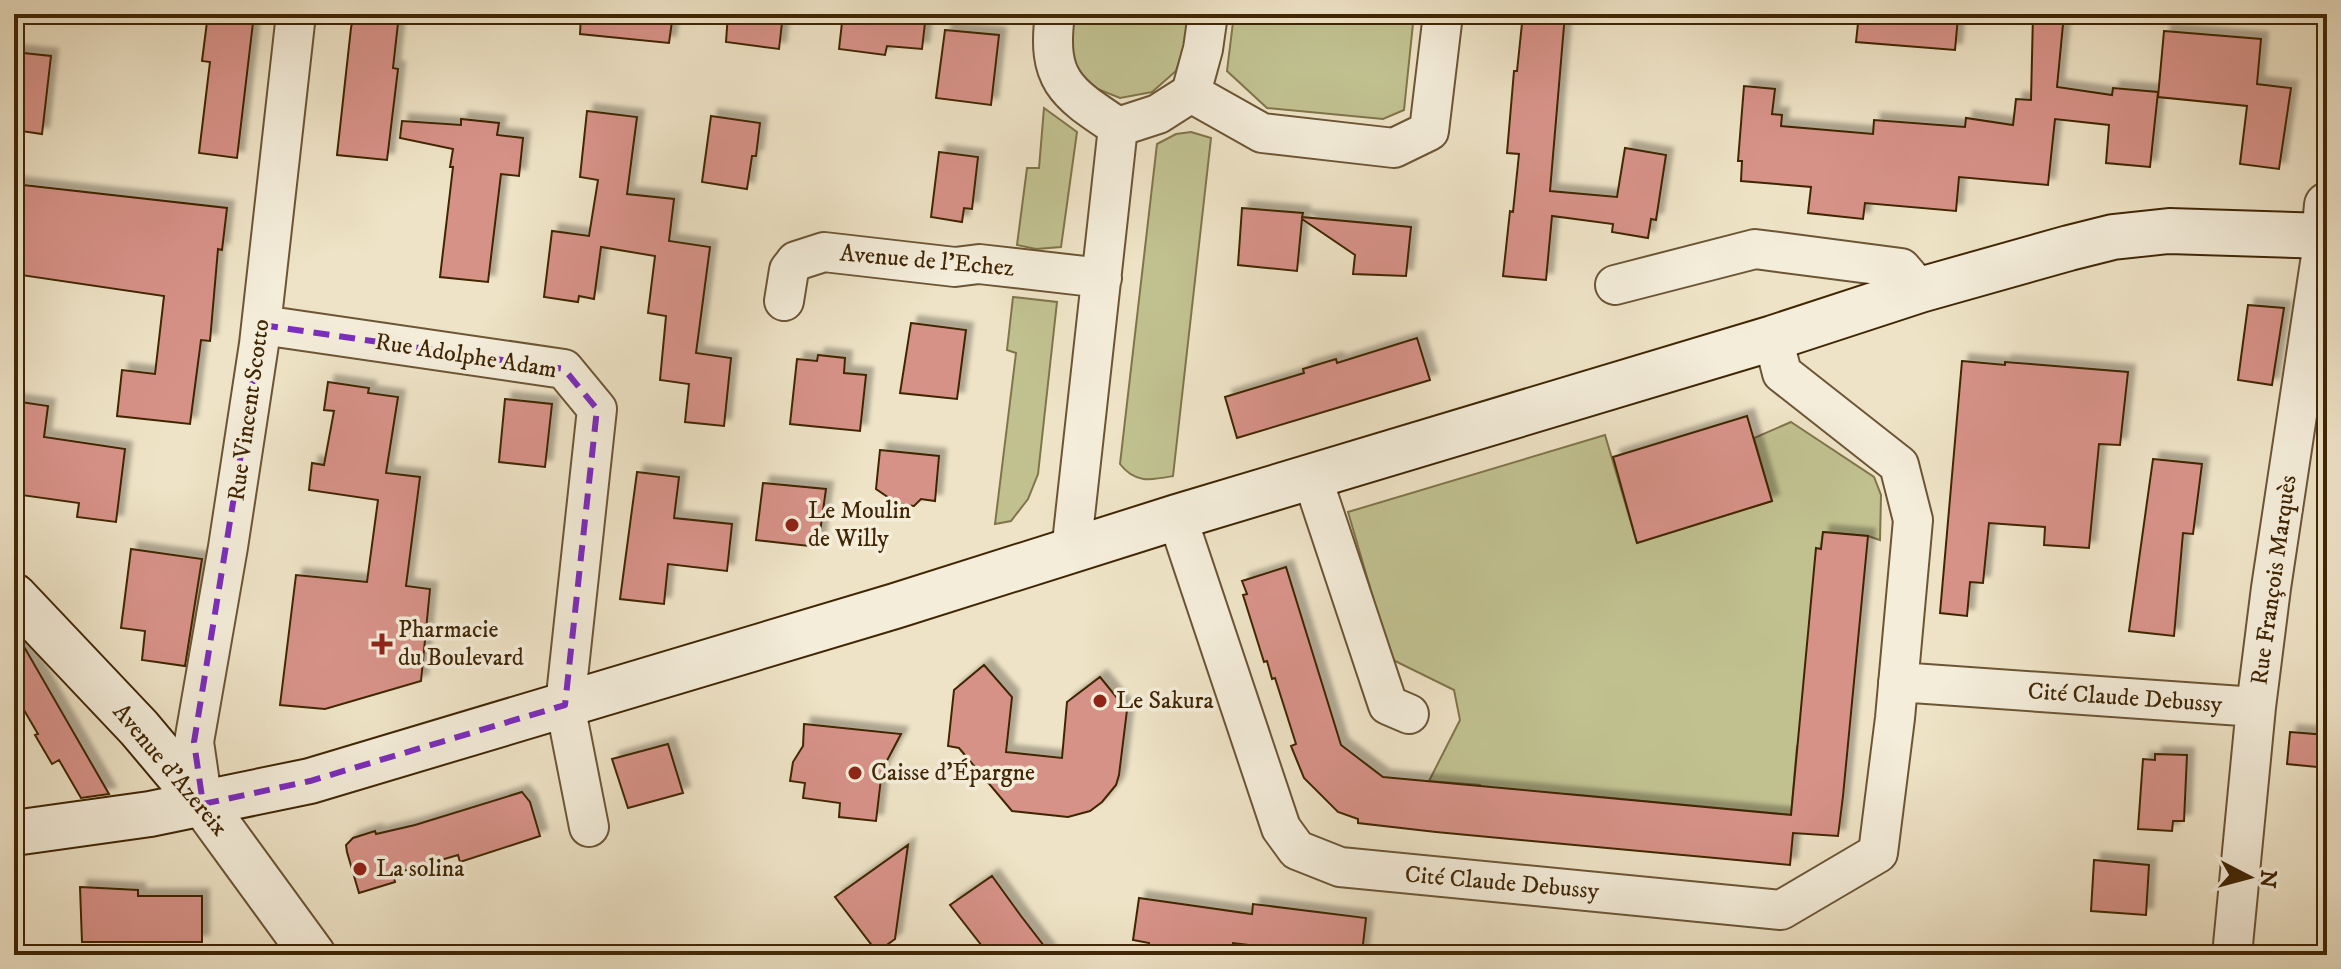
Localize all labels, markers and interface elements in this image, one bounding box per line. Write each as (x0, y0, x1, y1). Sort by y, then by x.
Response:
street label: Avenue de l'Echez (839, 238, 1016, 284)
street label: Rue Vincent Scotto (221, 317, 277, 503)
street label: Rue Adolphe Adam (373, 327, 559, 385)
street label: Rue François Marquès (2244, 473, 2304, 687)
place label: Le Moulin de Willy (808, 496, 912, 554)
marker: Le Moulin de Willy (783, 516, 801, 534)
place label: Pharmacie du Boulevard (398, 615, 524, 673)
marker: Pharmacie du Boulevard (373, 635, 391, 653)
street label: Cité Claude Debussy (2027, 676, 2224, 720)
place label: Le Sakura (1116, 686, 1214, 716)
marker: Le Sakura (1091, 692, 1109, 710)
street label: Avenue d'Azereix (106, 697, 234, 843)
place label: Caisse d'Épargne (871, 758, 1035, 788)
marker: Caisse d'Épargne (846, 764, 864, 782)
north arrow (2209, 837, 2289, 917)
place label: La solina (376, 854, 465, 884)
marker: La solina (351, 860, 369, 878)
street label: Cité Claude Debussy (1404, 860, 1601, 906)
text: N (2253, 869, 2282, 889)

